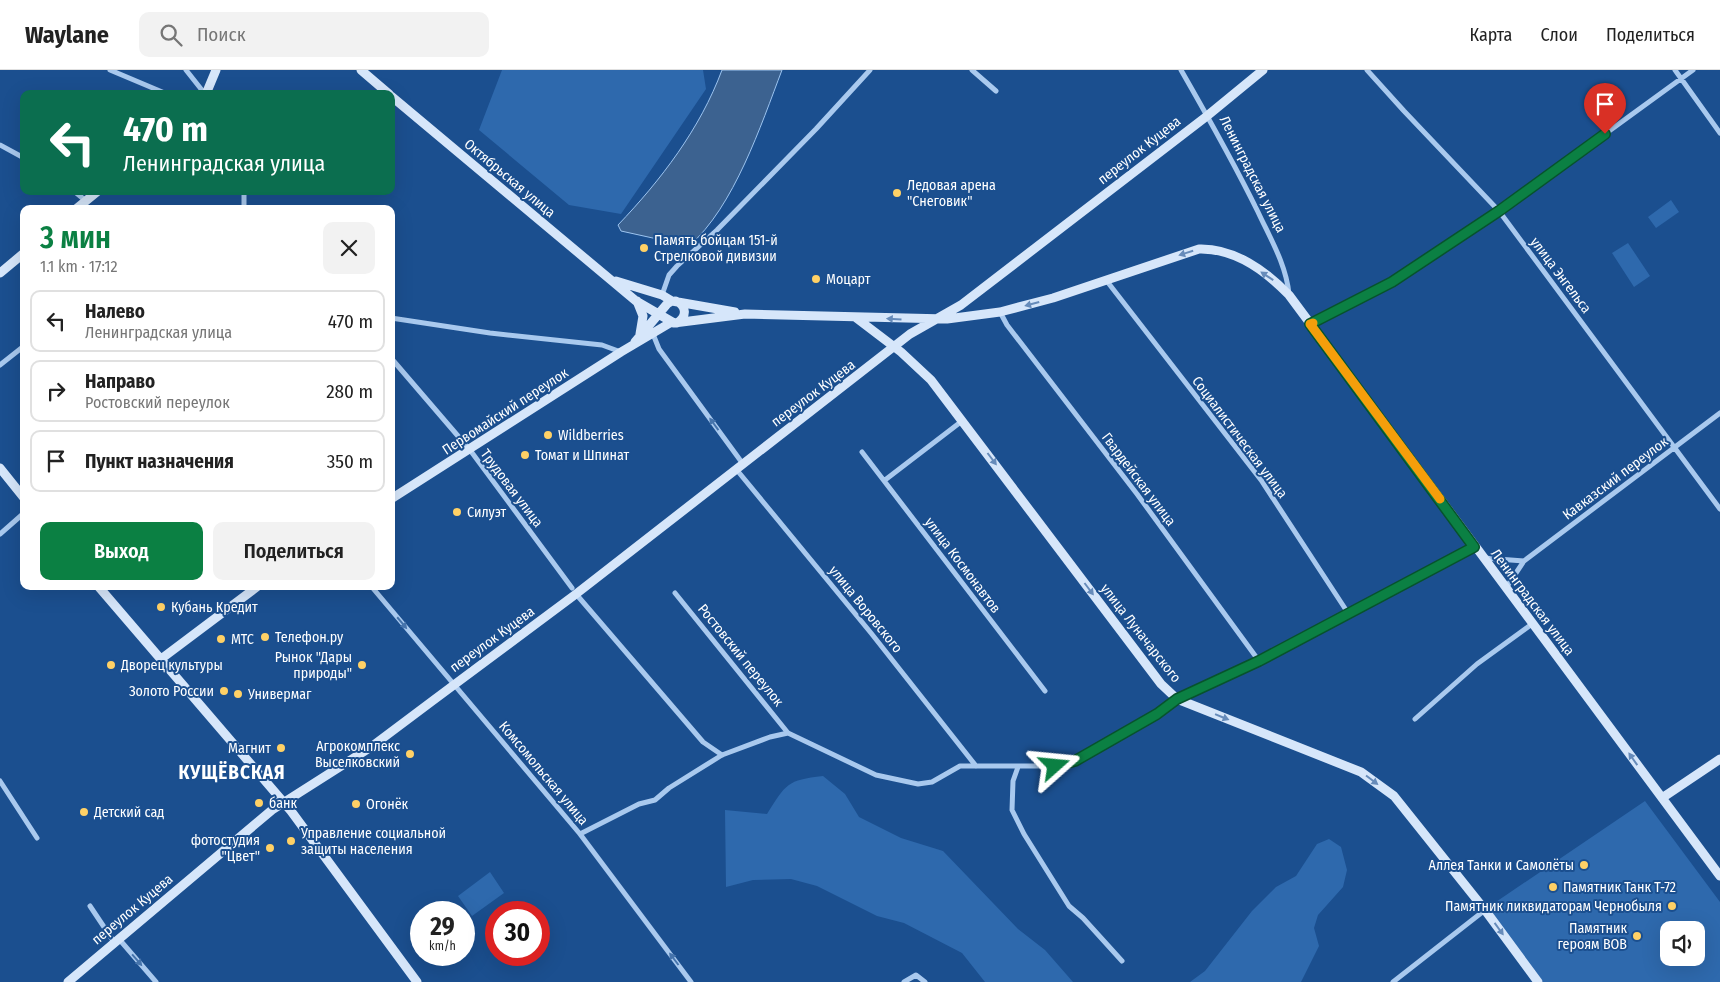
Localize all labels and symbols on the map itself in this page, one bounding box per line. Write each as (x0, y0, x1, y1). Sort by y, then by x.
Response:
pin (1584, 83, 1626, 134)
street label: переулок Куцева (1094, 113, 1184, 188)
street label: Ленинградская улица (1216, 113, 1289, 236)
street label: Октябрьская улица (461, 135, 559, 221)
place label: Ледовая арена "Снеговик" (907, 177, 996, 210)
marker: Ледовая арена "Снеговик" (891, 187, 903, 199)
place label: Память бойцам 151-й Стрелковой дивизии (654, 232, 778, 265)
street label: улица Энгельса (1526, 234, 1595, 317)
marker: Память бойцам 151-й Стрелковой дивизии (638, 242, 650, 254)
one-way arrow (1179, 249, 1194, 257)
place label: Моцарт (826, 271, 871, 288)
one-way arrow (1260, 271, 1273, 280)
marker: Моцарт (810, 273, 822, 285)
one-way arrow (1024, 300, 1039, 308)
one-way arrow (886, 314, 902, 322)
street label: переулок Куцева (768, 356, 859, 430)
street label: Первомайский переулок (439, 364, 572, 459)
street label: Социалистическая улица (1188, 373, 1291, 502)
one-way arrow (709, 417, 719, 431)
place label: Wildberries (558, 427, 624, 444)
marker: Wildberries (542, 429, 554, 441)
street label: Гвардейская улица (1098, 429, 1179, 529)
street label: Кавказский переулок (1559, 433, 1672, 524)
street label: Трудовая улица (477, 446, 547, 531)
place label: Томат и Шпинат (535, 447, 629, 464)
marker: Томат и Шпинат (519, 449, 531, 461)
one-way arrow (986, 452, 997, 465)
place label: Силуэт (467, 504, 507, 521)
marker: Силуэт (451, 506, 463, 518)
street label: улица Космонавтов (921, 514, 1004, 617)
street label: Ленинградская улица (1487, 546, 1578, 659)
street label: улица Воровского (825, 562, 906, 656)
street label: улица Луначарского (1097, 581, 1184, 686)
one-way arrow (1084, 582, 1095, 595)
place label: Кубань Кредит (171, 599, 258, 616)
marker: Кубань Кредит (155, 601, 167, 613)
street label: Ростовский переулок (694, 601, 787, 710)
street label: переулок Куцева (447, 603, 538, 676)
one-way arrow (396, 617, 408, 629)
place label: Телефон.ру (275, 629, 344, 646)
place label: МТС (231, 631, 254, 648)
marker: Телефон.ру (259, 631, 271, 643)
marker: МТС (215, 633, 227, 645)
place label: Рынок "Дары природы" (275, 649, 352, 682)
place label: Дворец культуры (120, 657, 223, 674)
marker: Дворец культуры (105, 659, 117, 671)
marker: Рынок "Дары природы" (356, 659, 368, 671)
place label: Золото России (129, 683, 214, 700)
marker: Золото России (218, 685, 230, 697)
place label: Универмаг (247, 686, 312, 703)
marker: Универмаг (232, 688, 244, 700)
one-way arrow (1215, 713, 1230, 721)
street label: Комсомольская улица (495, 718, 592, 829)
place label: Агрокомплекс Выселковский (315, 738, 400, 771)
position arrow (1028, 739, 1080, 791)
place label: Магнит (228, 740, 271, 757)
marker: Магнит (275, 742, 287, 754)
marker: Агрокомплекс Выселковский (404, 748, 416, 760)
one-way arrow (1628, 752, 1638, 765)
district label: КУЩЁВСКАЯ (178, 760, 286, 784)
one-way arrow (1365, 774, 1378, 785)
place label: банк (269, 795, 297, 812)
place label: Огонёк (366, 796, 409, 813)
marker: банк (253, 797, 265, 809)
marker: Огонёк (350, 798, 362, 810)
place label: Детский сад (93, 804, 164, 821)
marker: Детский сад (78, 806, 90, 818)
place label: Управление социальной защиты населения (300, 825, 446, 858)
place label: фотостудия "Цвет" (191, 832, 260, 865)
marker: Управление социальной защиты населения (285, 835, 297, 847)
marker: фотостудия "Цвет" (264, 842, 276, 854)
place label: Аллея Танки и Самолёты (1429, 857, 1574, 874)
marker: Аллея Танки и Самолёты (1578, 859, 1590, 871)
street label: переулок Куцева (88, 870, 176, 948)
place label: Памятник Танк Т-72 (1563, 879, 1676, 896)
marker: Памятник Танк Т-72 (1547, 881, 1559, 893)
place label: Памятник ликвидаторам Чернобыля (1445, 898, 1662, 915)
marker: Памятник ликвидаторам Чернобыля (1666, 900, 1678, 912)
speed limit sign: 30 (485, 901, 550, 966)
place label: Памятник героям ВОВ (1557, 920, 1627, 953)
one-way arrow (1494, 922, 1504, 936)
marker: Памятник героям ВОВ (1631, 930, 1643, 942)
one-way arrow (669, 953, 680, 966)
one-way arrow (131, 954, 143, 966)

